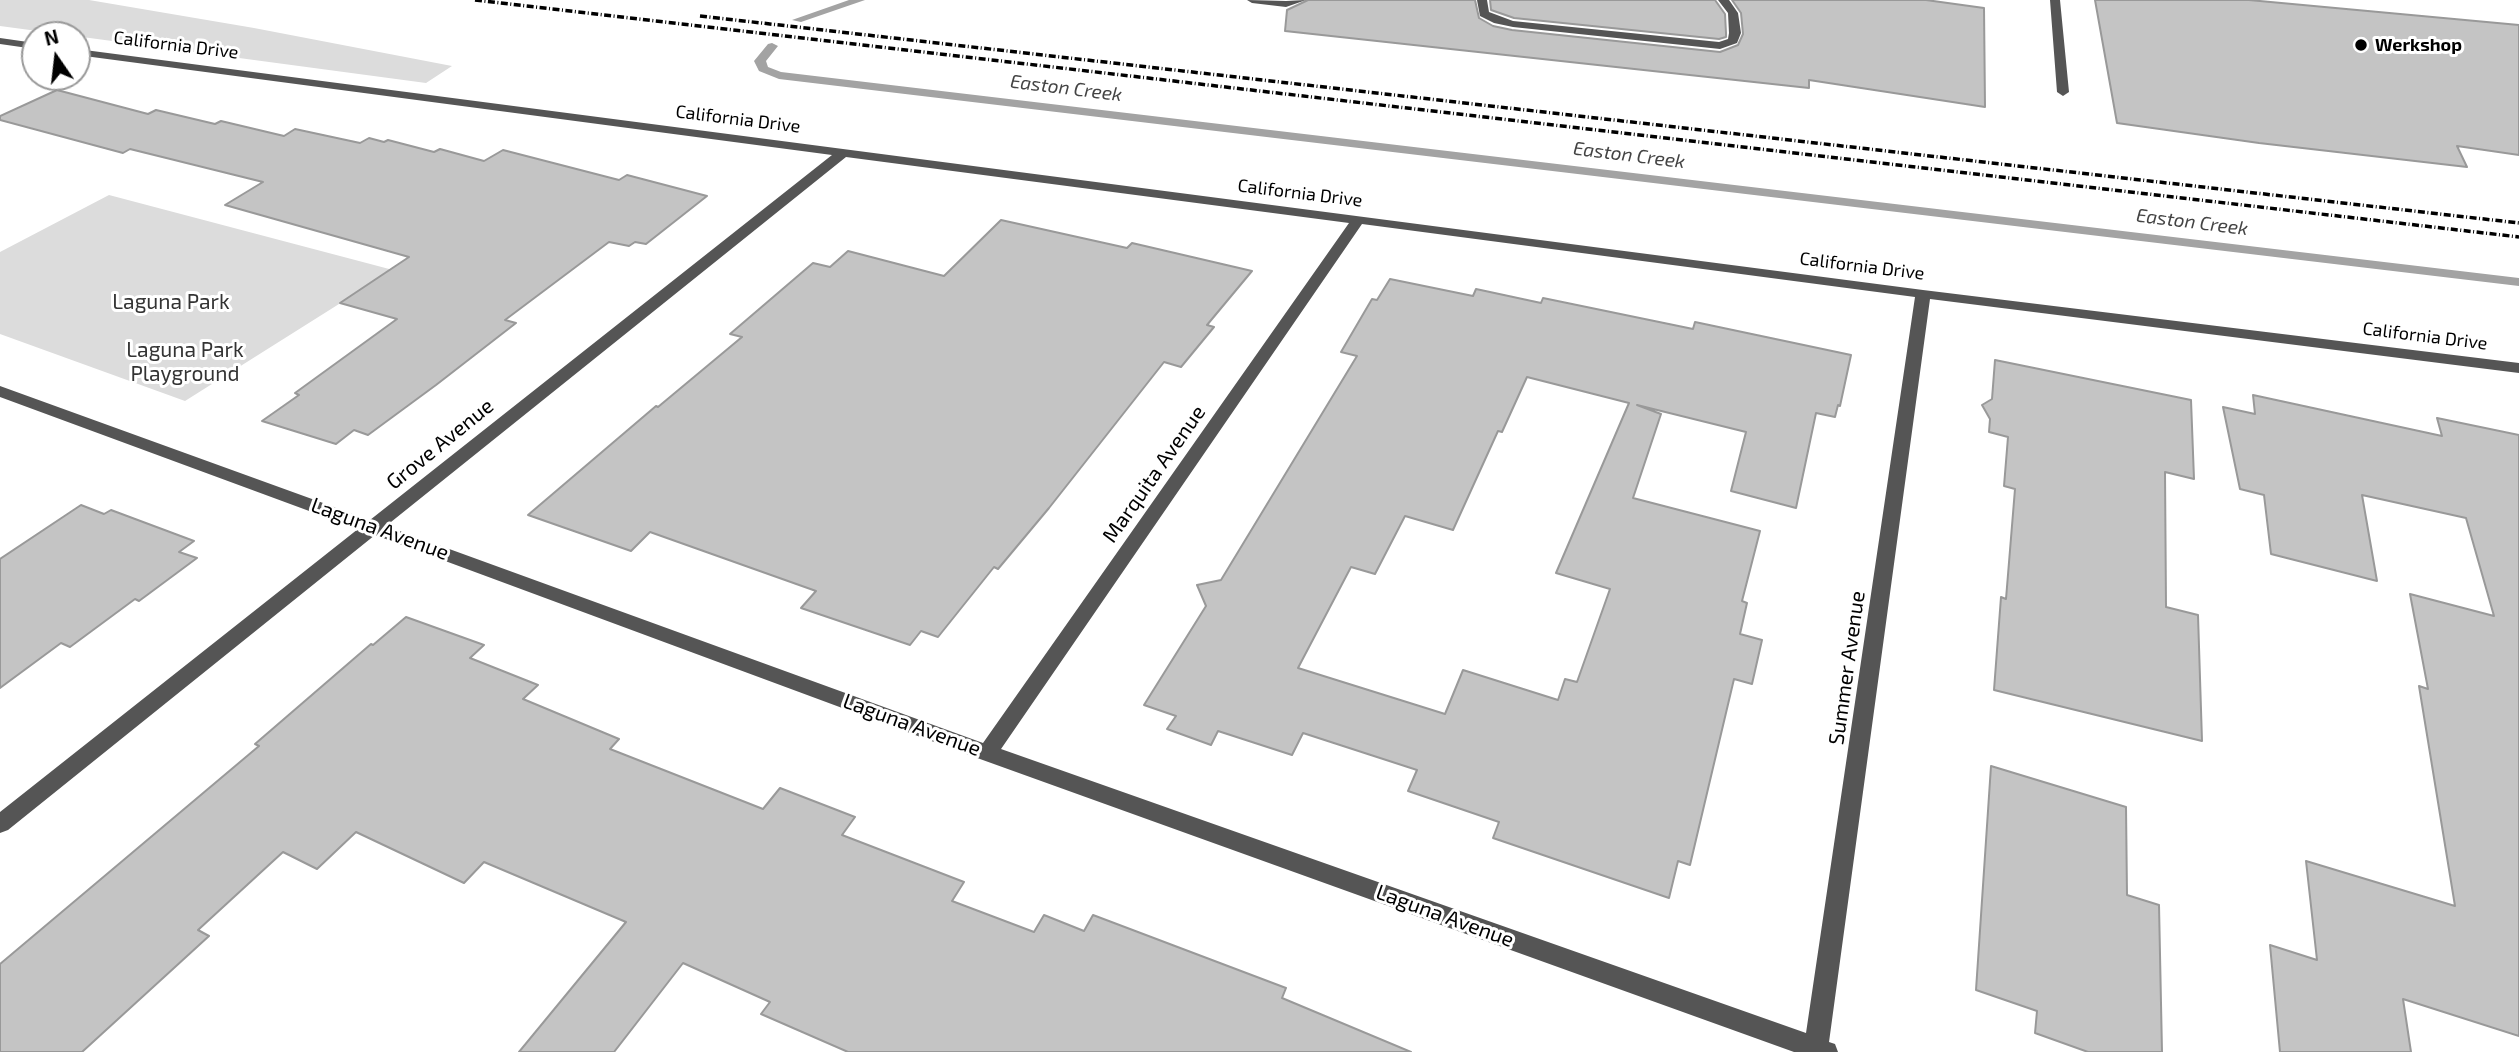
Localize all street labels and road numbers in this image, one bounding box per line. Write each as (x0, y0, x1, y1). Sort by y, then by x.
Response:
street label: California Drive (112, 27, 240, 63)
street label: California Drive (674, 101, 802, 137)
street label: California Drive (1236, 175, 1364, 211)
street label: California Drive (1798, 248, 1926, 284)
street label: California Drive (2361, 318, 2489, 354)
street label: Grove Avenue (381, 393, 499, 495)
street label: Marquita Avenue (1097, 400, 1211, 548)
street label: Laguna Avenue (308, 492, 452, 566)
street label: Summer Avenue (1824, 589, 1870, 747)
street label: Laguna Avenue (840, 688, 984, 762)
street label: Laguna Avenue (1373, 879, 1517, 953)

